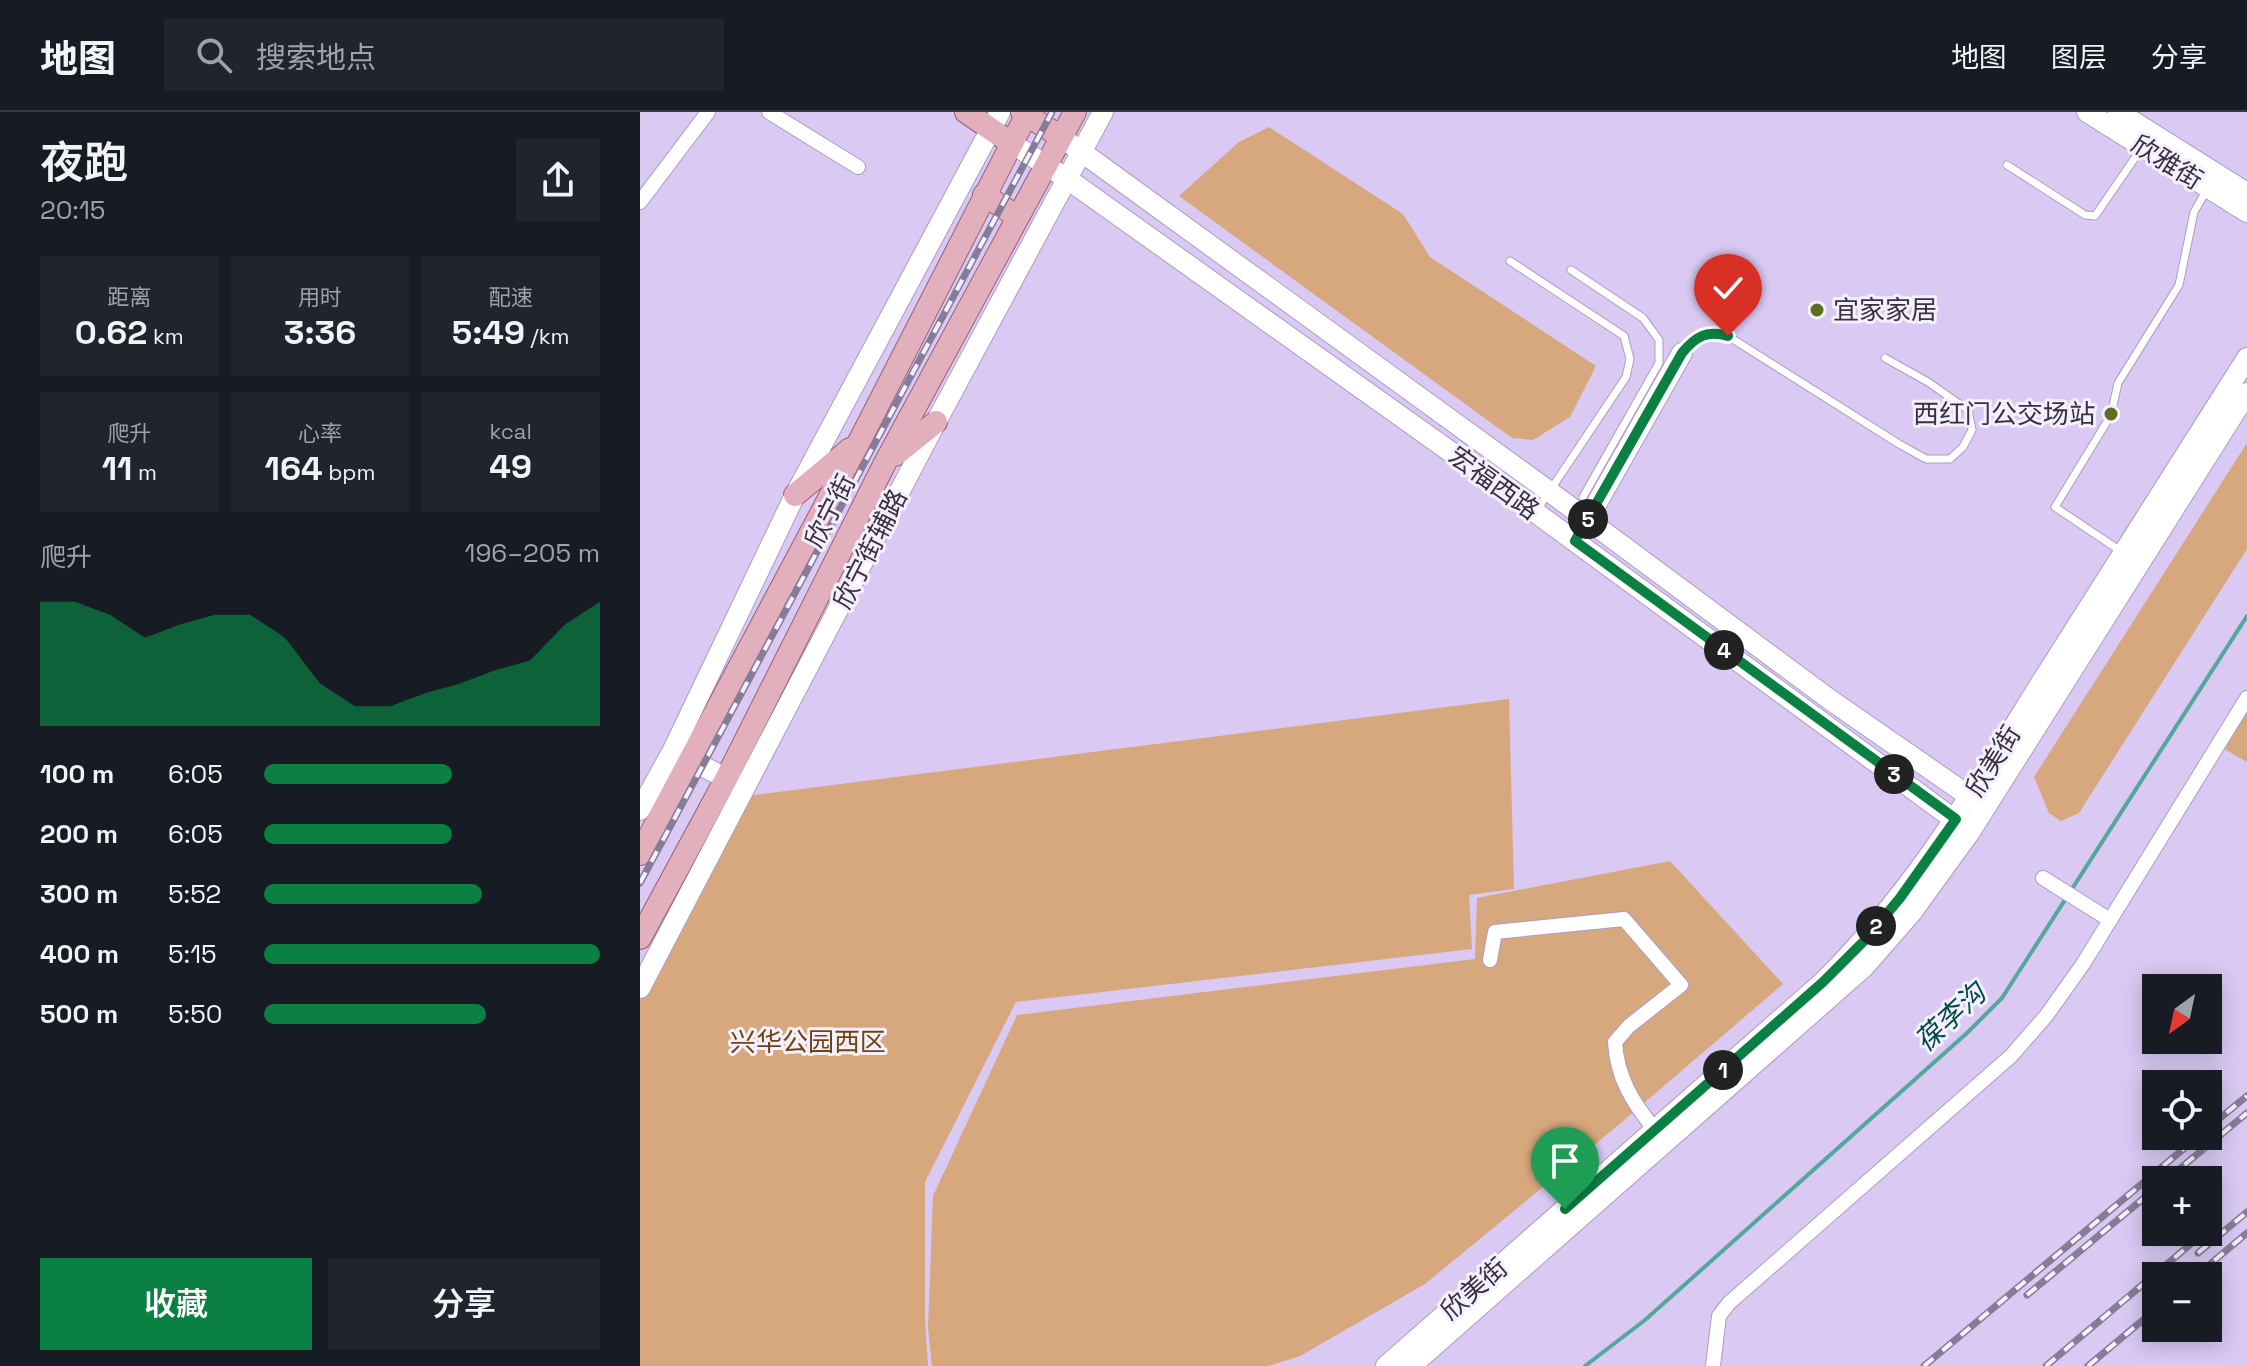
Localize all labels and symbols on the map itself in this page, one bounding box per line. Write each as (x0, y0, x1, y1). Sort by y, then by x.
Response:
street label: 欣雅街 (2125, 127, 2209, 197)
pin (1694, 254, 1762, 336)
place label: 宜家家居 (1833, 293, 1937, 327)
marker: 宜家家居 (1808, 301, 1826, 319)
place label: 西红门公交场站 (1913, 397, 2095, 431)
marker: 西红门公交场站 (2102, 405, 2120, 423)
street label: 宏福西路 (1442, 439, 1546, 527)
street label: 欣宁街 (797, 469, 863, 553)
street label: 欣宁街辅路 (825, 483, 915, 615)
pin: 5 (1568, 499, 1608, 539)
pin: 4 (1704, 630, 1744, 670)
street label: 欣美街 (1958, 719, 2028, 803)
pin: 3 (1874, 754, 1914, 794)
pin: 2 (1856, 906, 1896, 946)
water label: 葆李沟 (1907, 973, 1995, 1059)
north arrow (2142, 974, 2222, 1054)
park label: 兴华公园西区 (730, 1025, 886, 1059)
pin: 1 (1703, 1050, 1743, 1090)
pin (1531, 1127, 1599, 1209)
street label: 欣美街 (1433, 1251, 1515, 1327)

